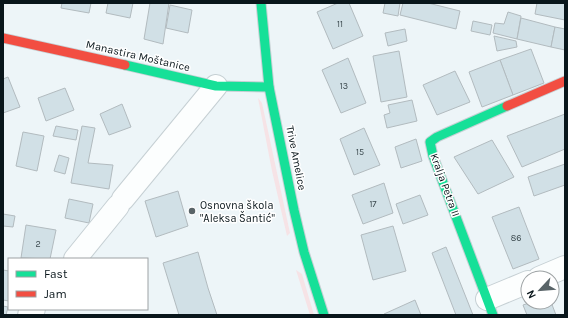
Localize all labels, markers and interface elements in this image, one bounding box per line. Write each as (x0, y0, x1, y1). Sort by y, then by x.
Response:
house number: 11 (337, 19, 343, 29)
street label: Manastira Moštanice (85, 38, 192, 74)
house number: 13 (340, 81, 348, 91)
street label: Trive Amelice (283, 125, 309, 192)
house number: 15 (356, 147, 364, 157)
street label: Kralja Petra II (428, 151, 462, 219)
place label: Osnovna škola "Aleksa Šantić" (200, 199, 275, 225)
house number: 17 (369, 199, 377, 209)
marker: Osnovna škola "Aleksa Šantić" (187, 206, 197, 216)
house number: 86 (511, 233, 521, 243)
house number: 2 (35, 239, 41, 249)
legend (8, 258, 148, 310)
text: Fast (44, 267, 68, 281)
north arrow (520, 270, 560, 310)
text: Jam (44, 287, 67, 301)
text: N (524, 288, 539, 301)

